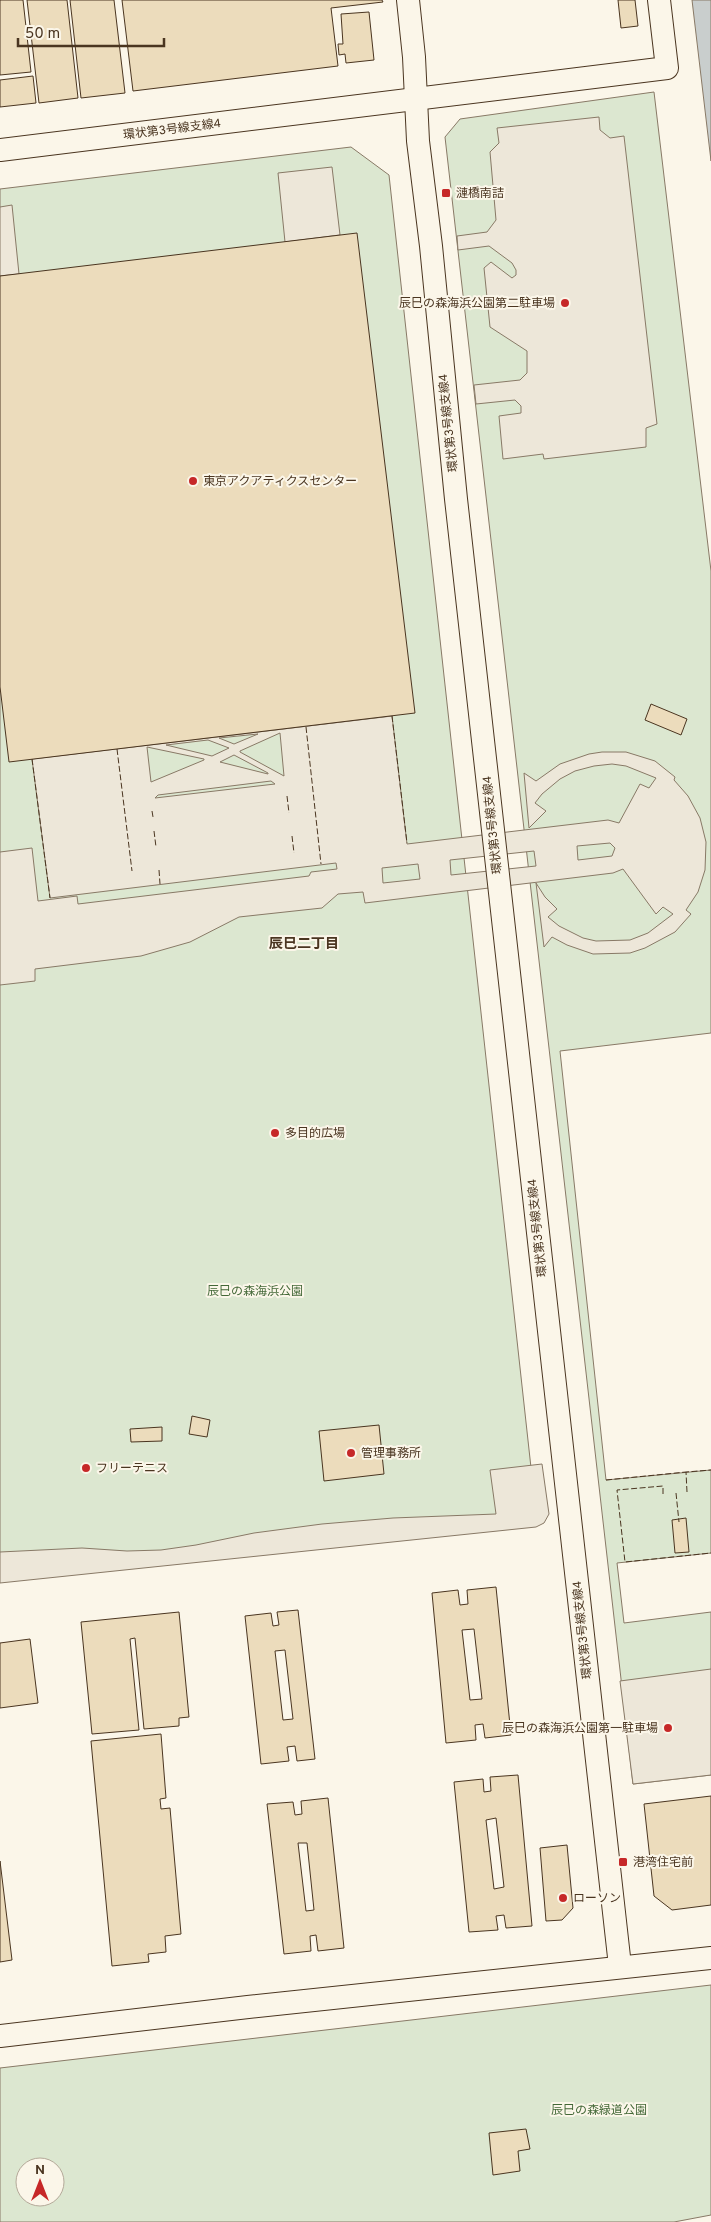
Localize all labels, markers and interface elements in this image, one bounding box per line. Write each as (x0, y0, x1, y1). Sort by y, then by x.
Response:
scale bar (18, 15, 164, 47)
text: 50 m (25, 25, 60, 44)
street label: 環状第3号線支線4 (122, 116, 222, 144)
place label: 漣橋南詰 (456, 186, 504, 202)
marker: 漣橋南詰 (440, 187, 452, 199)
place label: 辰巳の森海浜公園第二駐車場 (399, 296, 555, 312)
marker: 辰巳の森海浜公園第二駐車場 (559, 297, 571, 309)
street label: 環状第3号線支線4 (436, 373, 462, 473)
place label: 東京アクアティクスセンター (203, 474, 357, 490)
marker: 東京アクアティクスセンター (187, 475, 199, 487)
street label: 環状第3号線支線4 (480, 775, 506, 875)
district label: 辰巳二丁目 (269, 936, 339, 953)
place label: 多目的広場 (285, 1126, 345, 1142)
marker: 多目的広場 (269, 1127, 281, 1139)
street label: 環状第3号線支線4 (525, 1178, 551, 1278)
park label: 辰巳の森海浜公園 (207, 1284, 303, 1300)
place label: 管理事務所 (361, 1446, 421, 1462)
marker: 管理事務所 (345, 1447, 357, 1459)
place label: フリーテニス (96, 1461, 168, 1477)
marker: フリーテニス (80, 1462, 92, 1474)
street label: 環状第3号線支線4 (570, 1580, 596, 1680)
place label: 辰巳の森海浜公園第一駐車場 (502, 1721, 658, 1737)
marker: 辰巳の森海浜公園第一駐車場 (662, 1722, 674, 1734)
place label: 港湾住宅前 (633, 1855, 693, 1871)
marker: 港湾住宅前 (617, 1856, 629, 1868)
place label: ローソン (573, 1891, 621, 1907)
marker: ローソン (557, 1892, 569, 1904)
park label: 辰巳の森緑道公園 (551, 2103, 647, 2119)
north arrow (15, 2157, 65, 2207)
text: N (35, 2162, 45, 2179)

